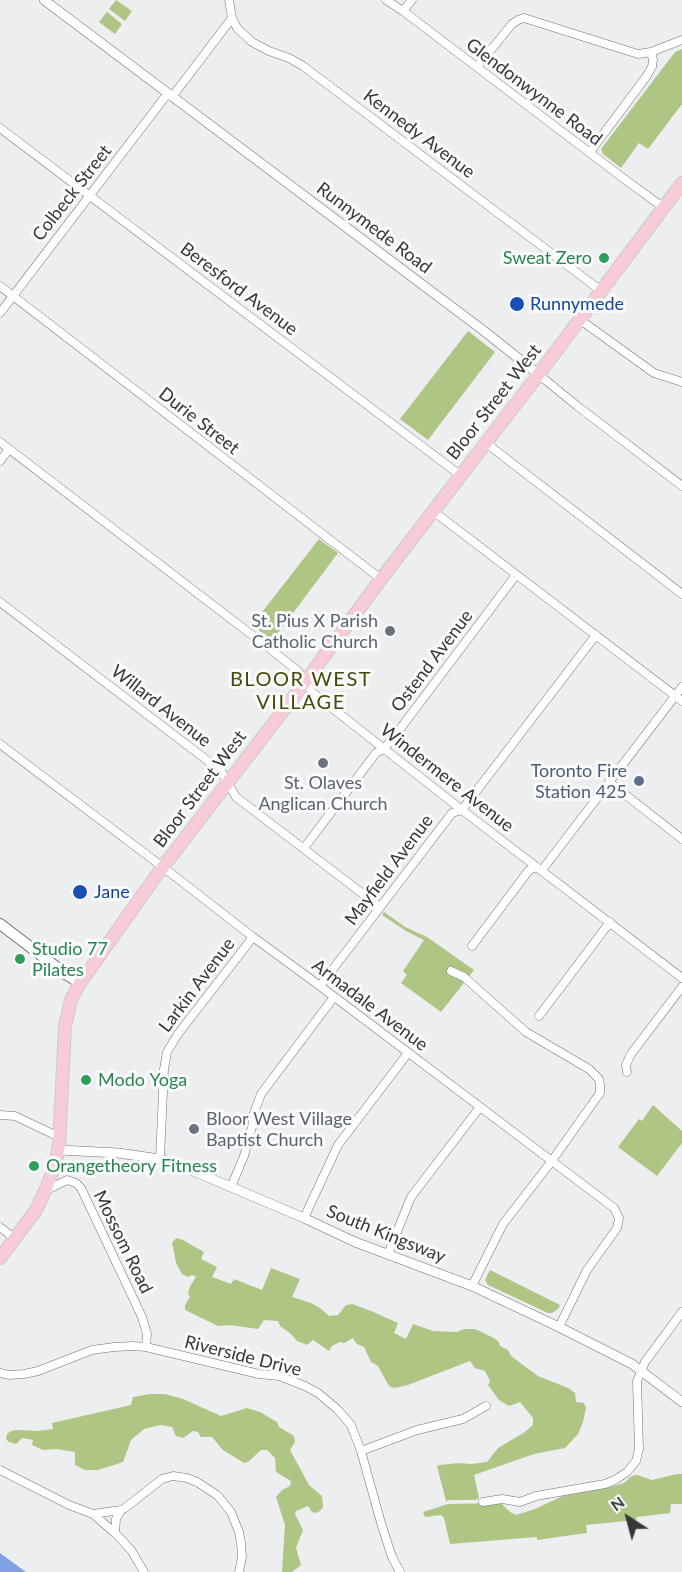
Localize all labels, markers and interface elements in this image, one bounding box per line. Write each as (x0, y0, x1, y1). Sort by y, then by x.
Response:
street label: Glendonwynne Road (462, 34, 606, 150)
street label: Kennedy Avenue (359, 85, 479, 183)
street label: Colbeck Street (28, 141, 116, 245)
street label: Runnymede Road (312, 178, 436, 278)
street label: Beresford Avenue (176, 238, 302, 340)
place label: Sweat Zero (503, 247, 592, 269)
marker: Sweat Zero (597, 251, 611, 265)
place label: Runnymede (530, 293, 624, 315)
marker: Runnymede (508, 295, 526, 313)
street label: Bloor Street West (442, 340, 546, 464)
street label: Durie Street (155, 383, 243, 459)
street label: Ostend Avenue (387, 606, 477, 716)
place label: St. Pius X Parish Catholic Church (251, 610, 378, 652)
marker: St. Pius X Parish Catholic Church (383, 624, 397, 638)
street label: Willard Avenue (107, 660, 215, 752)
district label: BLOOR WEST VILLAGE (230, 668, 372, 715)
street label: Windermere Avenue (376, 719, 518, 837)
street label: Bloor Street West (149, 726, 251, 852)
marker: St. Olaves Anglican Church (316, 756, 330, 770)
place label: Toronto Fire Station 425 (531, 760, 627, 802)
place label: St. Olaves Anglican Church (258, 772, 388, 814)
marker: Toronto Fire Station 425 (632, 774, 646, 788)
street label: Mayfield Avenue (340, 810, 438, 930)
place label: Jane (94, 881, 130, 903)
marker: Jane (71, 883, 89, 901)
street label: Larkin Avenue (155, 934, 239, 1036)
place label: Studio 77 Pilates (32, 938, 108, 980)
marker: Studio 77 Pilates (13, 952, 27, 966)
street label: Armadale Avenue (308, 954, 432, 1056)
place label: Modo Yoga (98, 1069, 187, 1091)
marker: Modo Yoga (79, 1073, 93, 1087)
place label: Bloor West Village Baptist Church (206, 1108, 352, 1150)
marker: Bloor West Village Baptist Church (187, 1122, 201, 1136)
place label: Orangetheory Fitness (46, 1155, 217, 1177)
marker: Orangetheory Fitness (27, 1159, 41, 1173)
street label: Mossom Road (89, 1187, 157, 1297)
street label: South Kingsway (323, 1200, 449, 1268)
street label: Riverside Drive (182, 1331, 304, 1381)
north arrow (598, 1488, 658, 1548)
text: N (607, 1492, 628, 1514)

